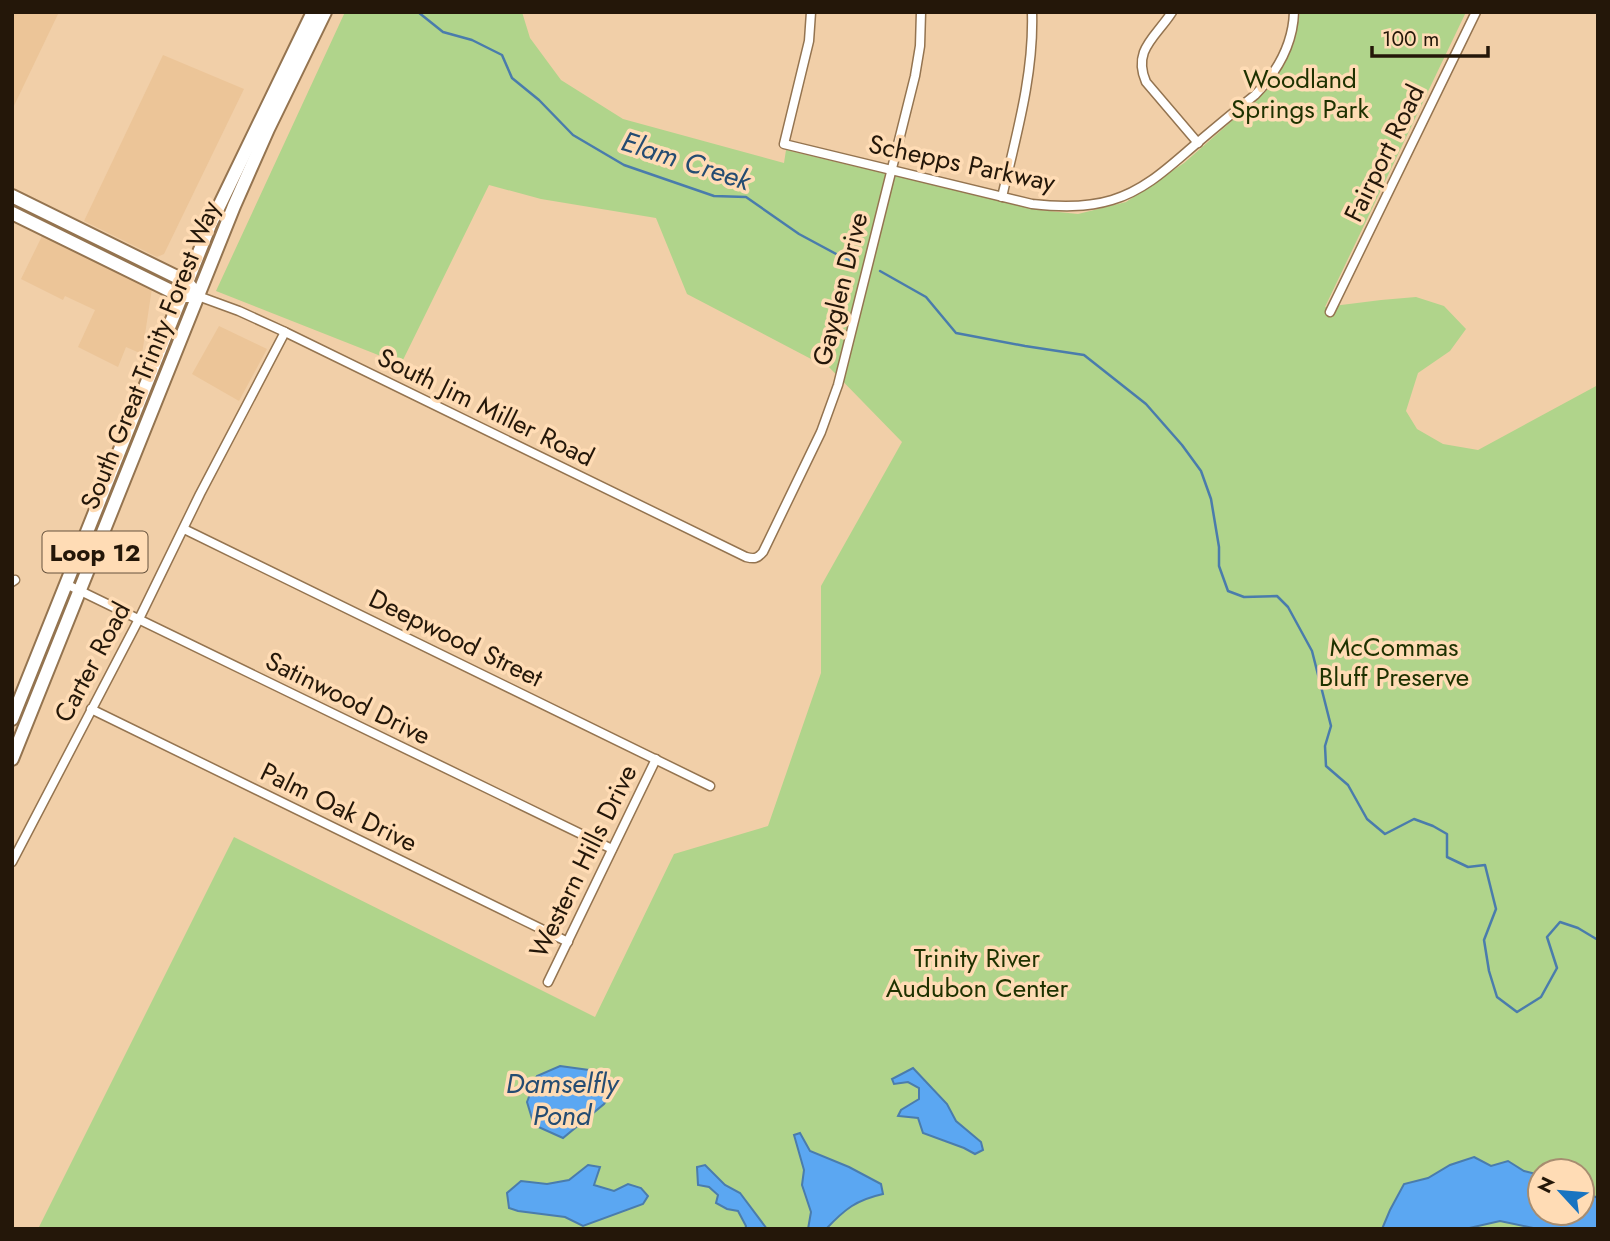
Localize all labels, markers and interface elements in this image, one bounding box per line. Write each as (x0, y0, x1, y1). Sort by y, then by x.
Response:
scale bar (1372, 14, 1488, 58)
text: 100 m (1382, 24, 1439, 54)
park label: Woodland Springs Park (1231, 60, 1369, 128)
street label: Fairport Road (1334, 78, 1434, 228)
water label: Elam Creek (616, 121, 757, 201)
street label: Schepps Parkway (865, 125, 1059, 201)
street label: South Great Trinity Forest Way (71, 194, 230, 515)
street label: Gayglen Drive (803, 208, 877, 370)
street label: South Jim Miller Road (371, 338, 601, 476)
road number: Loop 12 (42, 532, 148, 572)
street label: Deepwood Street (363, 579, 550, 697)
street label: Carter Road (44, 595, 140, 729)
park label: McCommas Bluff Preserve (1319, 628, 1469, 696)
street label: Satinwood Drive (259, 642, 437, 754)
street label: Palm Oak Drive (254, 753, 424, 861)
street label: Western Hills Drive (520, 758, 646, 964)
park label: Trinity River Audubon Center (886, 939, 1068, 1007)
water label: Damselfly Pond (506, 1063, 620, 1136)
north arrow (1526, 1157, 1596, 1227)
text: N (1531, 1172, 1562, 1197)

